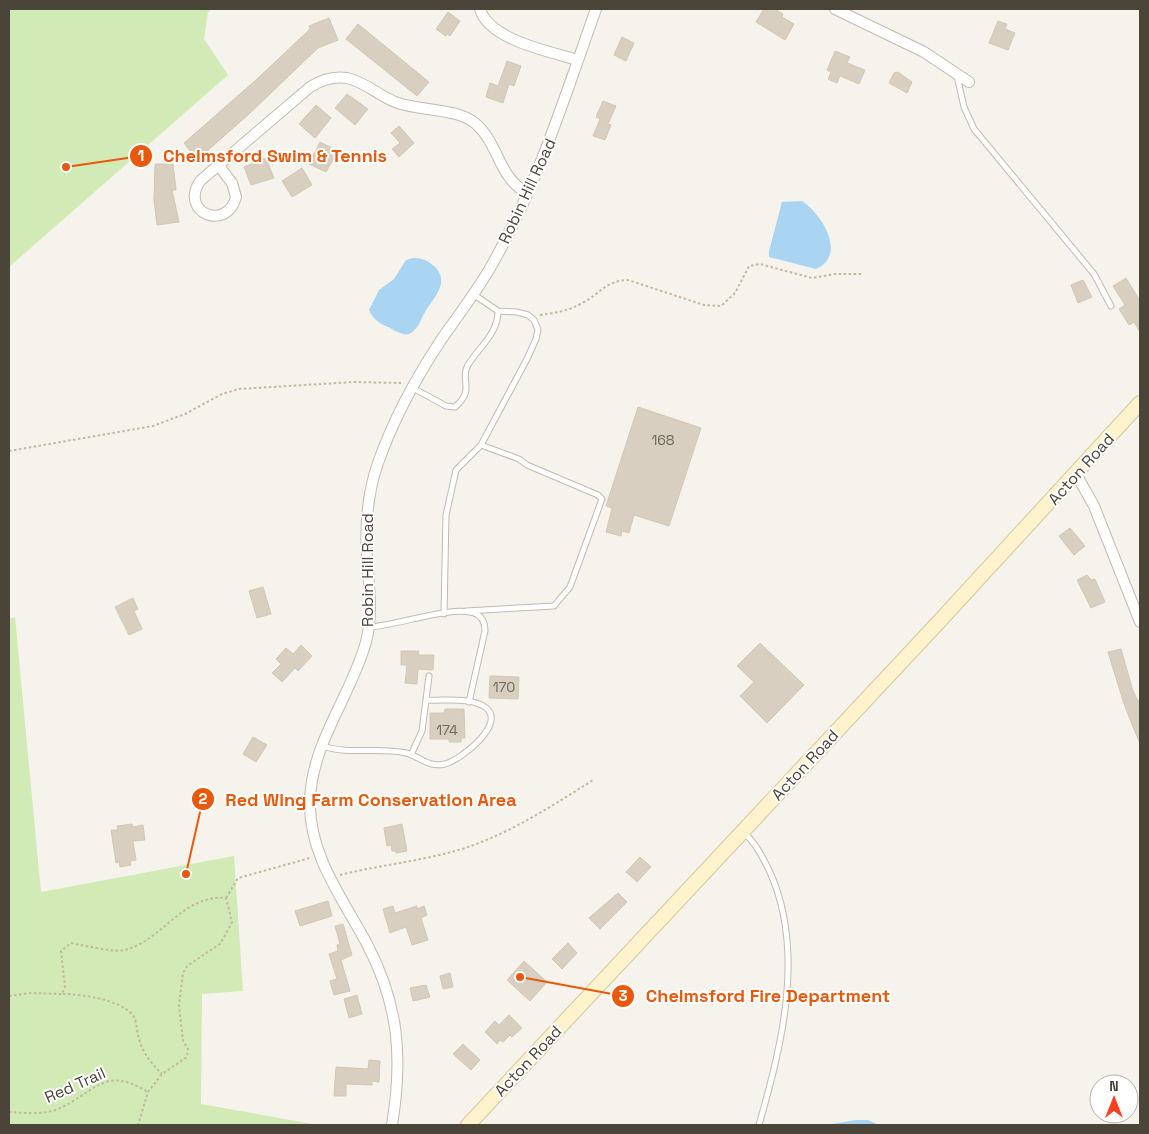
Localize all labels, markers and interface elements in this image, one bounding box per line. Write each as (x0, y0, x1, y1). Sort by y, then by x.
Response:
street label: Robin Hill Road (493, 135, 561, 247)
callout: Chelmsford Swim & Tennis (128, 140, 398, 173)
text: Chelmsford Swim & Tennis (163, 144, 387, 167)
text: 1 (138, 146, 144, 165)
street label: Acton Road (1043, 429, 1119, 509)
house number: 168 (651, 431, 675, 449)
street label: Robin Hill Road (357, 513, 378, 627)
house number: 170 (493, 678, 515, 696)
house number: 174 (436, 721, 458, 739)
street label: Acton Road (767, 725, 843, 805)
callout: Red Wing Farm Conservation Area (190, 783, 527, 816)
text: Red Wing Farm Conservation Area (225, 788, 517, 811)
text: 2 (199, 789, 208, 808)
callout: Chelmsford Fire Department (611, 979, 900, 1012)
text: Chelmsford Fire Department (646, 984, 890, 1007)
text: 3 (618, 986, 628, 1005)
street label: Acton Road (490, 1021, 566, 1101)
street label: Red Trail (41, 1062, 109, 1108)
north arrow (1089, 1074, 1139, 1124)
text: N (1109, 1077, 1119, 1095)

